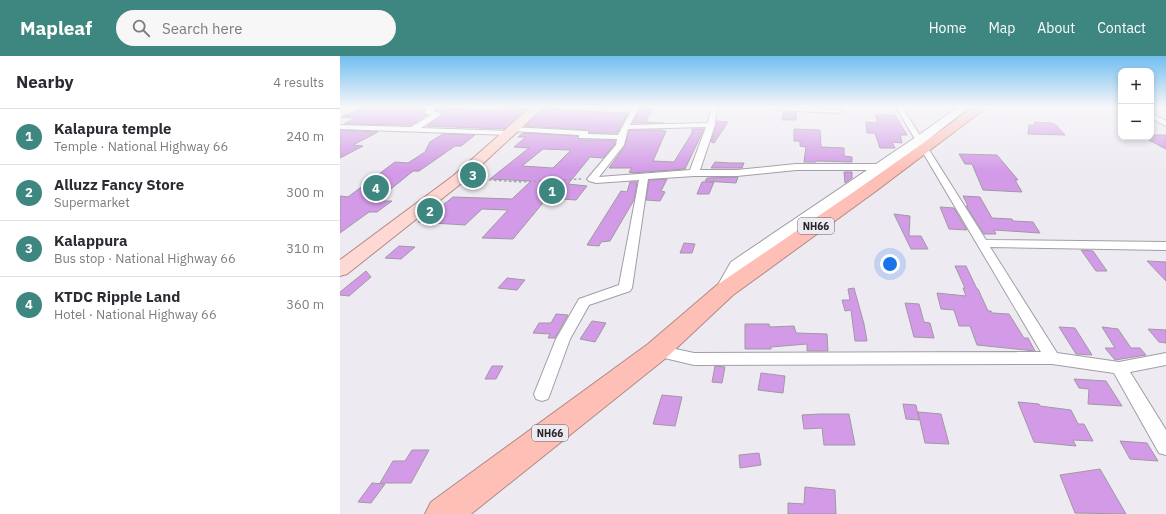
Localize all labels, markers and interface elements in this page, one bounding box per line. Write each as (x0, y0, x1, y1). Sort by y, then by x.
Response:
search box (116, 10, 396, 46)
text: Mapleaf (20, 16, 92, 40)
icon: search (130, 17, 152, 39)
text: Search here (162, 19, 242, 38)
text: Home (929, 19, 966, 37)
text: Map (988, 19, 1015, 37)
text: About (1037, 19, 1075, 37)
text: Contact (1097, 19, 1146, 37)
map controls (1118, 68, 1154, 140)
button: + (1118, 68, 1154, 104)
text: Nearby (16, 71, 74, 93)
text: 4 results (273, 74, 324, 91)
button: − (1118, 104, 1154, 140)
text: Kalapura temple (54, 119, 172, 138)
text: 1 (25, 128, 33, 145)
text: 240 m (286, 128, 324, 145)
text: Temple · National Highway 66 (54, 138, 228, 155)
pin: 3 (460, 160, 486, 190)
pin: 4 (363, 173, 389, 203)
text: Alluzz Fancy Store (54, 175, 184, 194)
pin: 1 (539, 176, 565, 206)
text: 2 (25, 184, 33, 201)
text: 300 m (286, 184, 324, 201)
text: Supermarket (54, 194, 130, 211)
pin: 2 (417, 196, 443, 226)
road number: NH66 (798, 218, 834, 234)
text: Kalappura (54, 231, 127, 250)
text: 3 (25, 240, 33, 257)
text: 310 m (286, 240, 324, 257)
text: Bus stop · National Highway 66 (54, 250, 236, 267)
your location (880, 254, 900, 274)
text: KTDC Ripple Land (54, 287, 180, 306)
text: 4 (25, 296, 33, 313)
text: 360 m (286, 296, 324, 313)
text: Hotel · National Highway 66 (54, 306, 217, 323)
road number: NH66 (532, 425, 568, 441)

